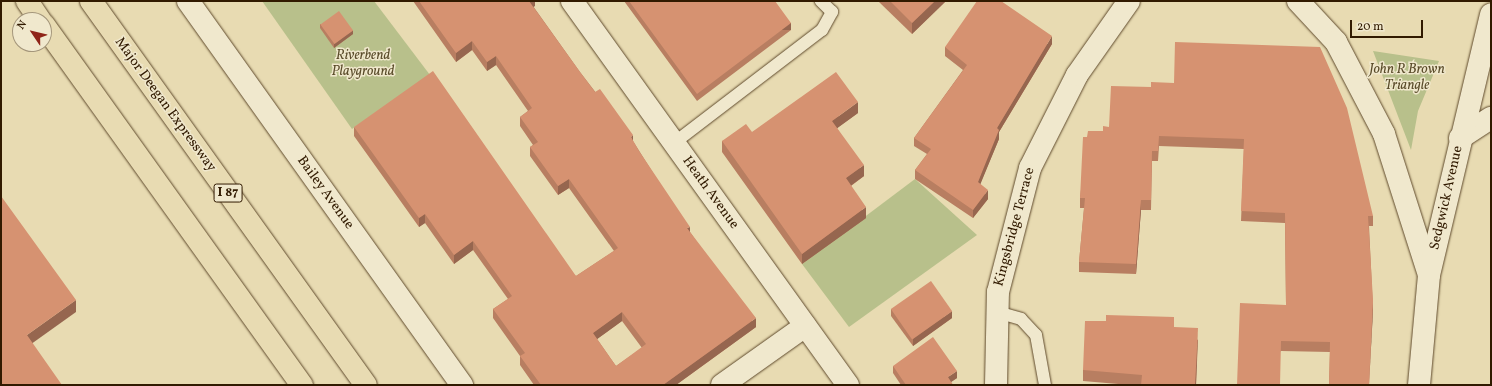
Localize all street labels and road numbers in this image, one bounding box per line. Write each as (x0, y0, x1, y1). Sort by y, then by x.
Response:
street label: Major Deegan Expressway (111, 35, 219, 175)
street label: Sedgwick Avenue (1427, 144, 1467, 252)
street label: Bailey Avenue (293, 153, 357, 233)
street label: Heath Avenue (678, 153, 742, 233)
street label: Kingsbridge Terrace (991, 165, 1039, 289)
road number: I 87 (213, 182, 243, 204)

